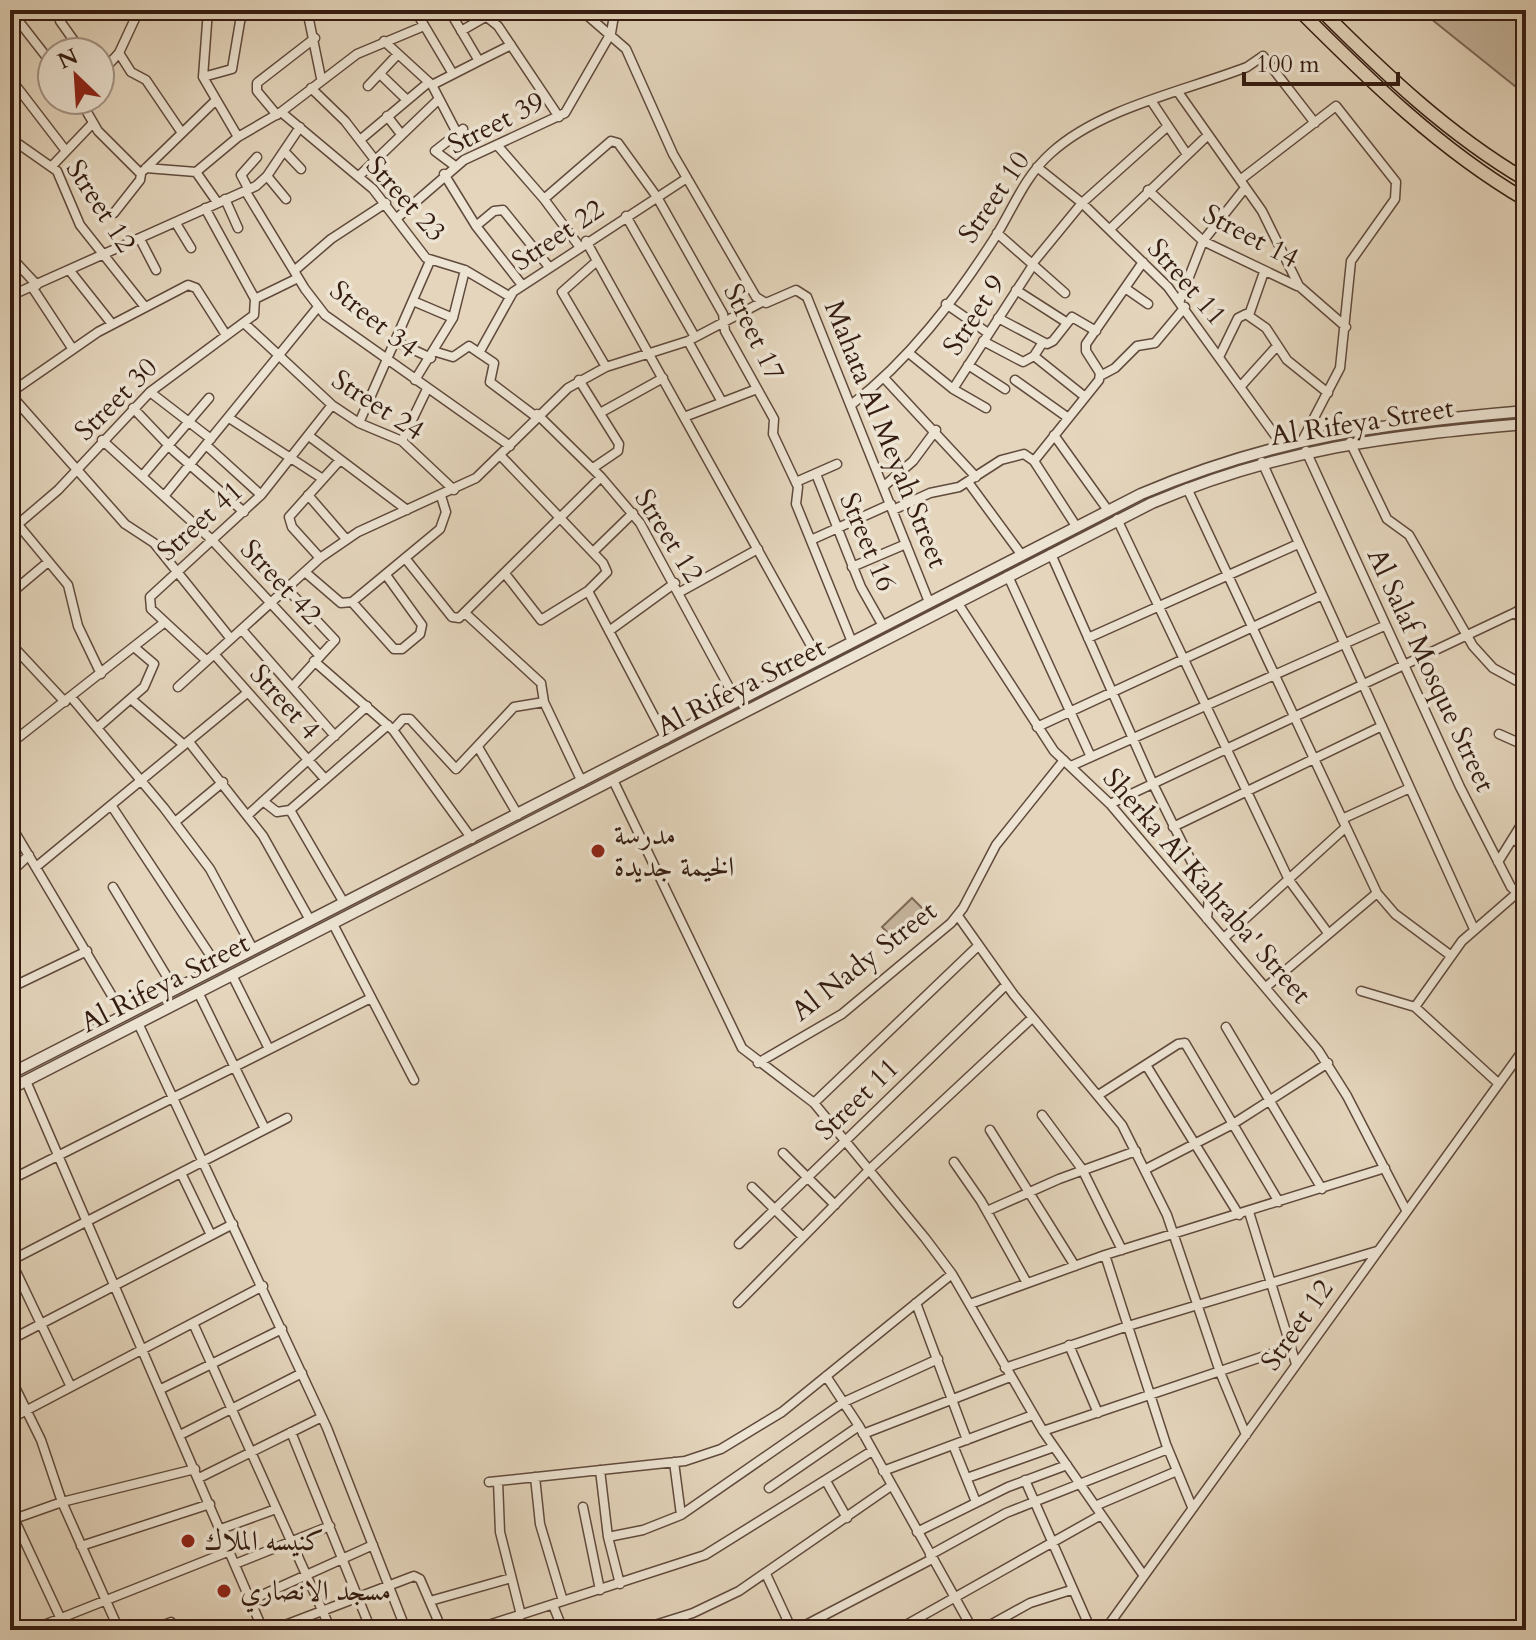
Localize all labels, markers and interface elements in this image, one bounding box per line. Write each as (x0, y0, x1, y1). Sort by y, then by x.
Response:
north arrow (36, 36, 116, 116)
scale bar (1244, 36, 1398, 86)
text: N (53, 41, 83, 76)
text: 100 m (1256, 48, 1320, 81)
street label: Street 39 (441, 83, 551, 163)
street label: Street 10 (949, 143, 1039, 251)
street label: Street 23 (357, 148, 455, 250)
street label: Street 12 (57, 152, 145, 260)
street label: Street 22 (504, 190, 612, 280)
street label: Street 14 (1196, 195, 1306, 277)
street label: Street 11 (1139, 230, 1235, 334)
street label: Street 9 (934, 267, 1014, 363)
street label: Street 34 (322, 272, 426, 366)
street label: Street 17 (714, 277, 794, 387)
street label: Mahata Al Meyah Street (815, 295, 957, 573)
street label: Street 30 (66, 349, 166, 449)
street label: Street 24 (324, 361, 432, 449)
street label: Al Rifeya Street (1268, 389, 1456, 455)
street label: Street 41 (149, 472, 251, 570)
street label: Street 12 (625, 482, 713, 590)
street label: Street 16 (830, 487, 906, 597)
street label: Street 42 (232, 531, 330, 633)
street label: Al Salaf Mosque Street (1358, 542, 1504, 798)
street label: Al Rifeya Street (650, 628, 832, 746)
street label: Street 4 (241, 656, 329, 748)
street label: Sherka Al Kahraba' Street (1094, 760, 1320, 1012)
place label: مدرسة الخيمة جديدة (614, 816, 734, 886)
marker: مدرسة الخيمة جديدة (589, 842, 607, 860)
street label: Al Nady Street (783, 892, 945, 1030)
street label: Al Rifeya Street (74, 924, 256, 1042)
street label: Street 11 (807, 1049, 907, 1149)
street label: Street 12 (1252, 1272, 1342, 1378)
place label: كنيسه الملاك (204, 1522, 324, 1560)
marker: كنيسه الملاك (179, 1532, 197, 1550)
place label: مسجد الانصاري (240, 1572, 391, 1613)
marker: مسجد الانصاري (215, 1582, 233, 1600)

